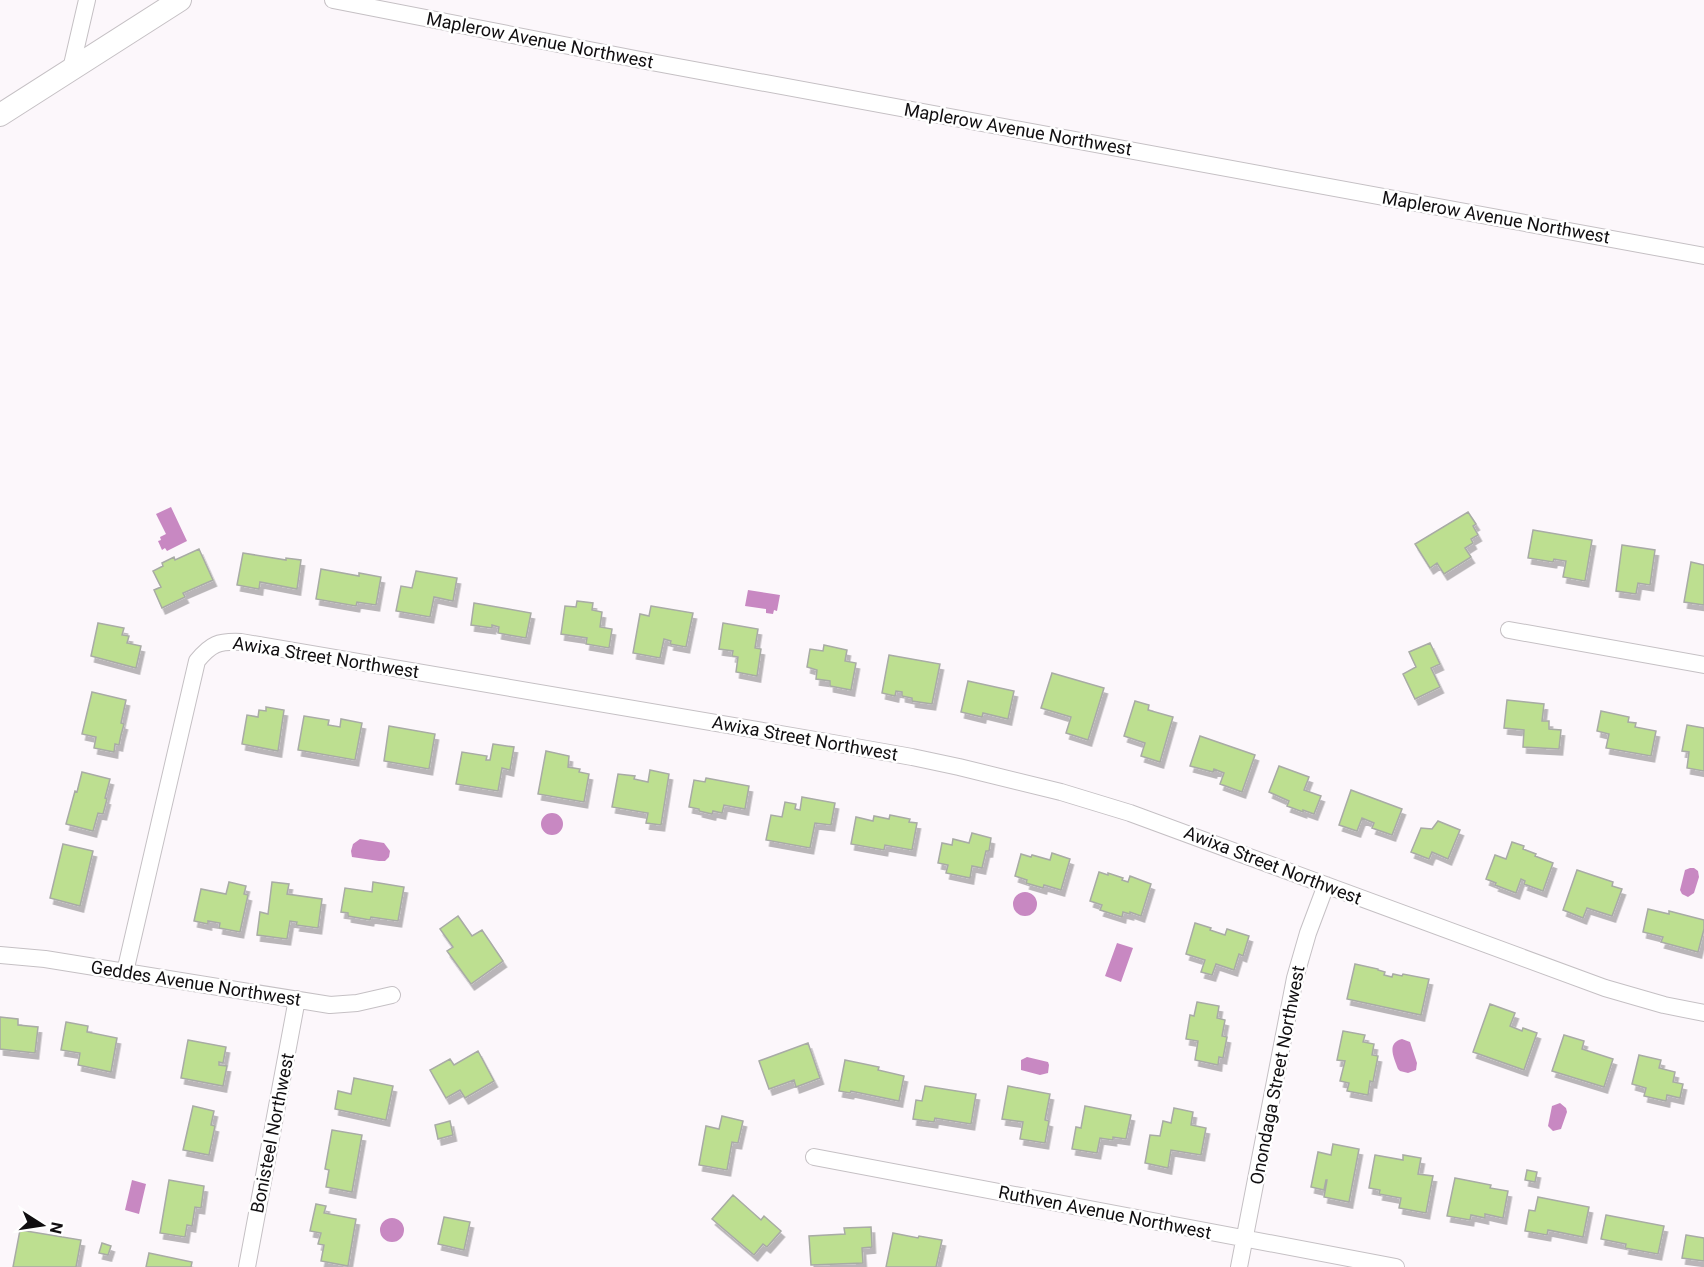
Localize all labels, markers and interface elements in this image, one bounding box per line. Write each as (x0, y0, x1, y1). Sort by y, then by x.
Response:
street label: Maplerow Avenue Northwest (425, 8, 655, 72)
street label: Maplerow Avenue Northwest (903, 99, 1134, 159)
street label: Maplerow Avenue Northwest (1381, 187, 1612, 247)
street label: Awixa Street Northwest (231, 632, 421, 682)
street label: Awixa Street Northwest (711, 711, 900, 765)
street label: Awixa Street Northwest (1181, 821, 1365, 909)
street label: Geddes Avenue Northwest (89, 956, 303, 1010)
street label: Onondaga Street Northwest (1245, 964, 1309, 1186)
street label: Bonisteel Northwest (246, 1051, 298, 1215)
street label: Ruthven Avenue Northwest (997, 1181, 1213, 1243)
north arrow (12, 1195, 72, 1255)
text: N (46, 1221, 67, 1236)

